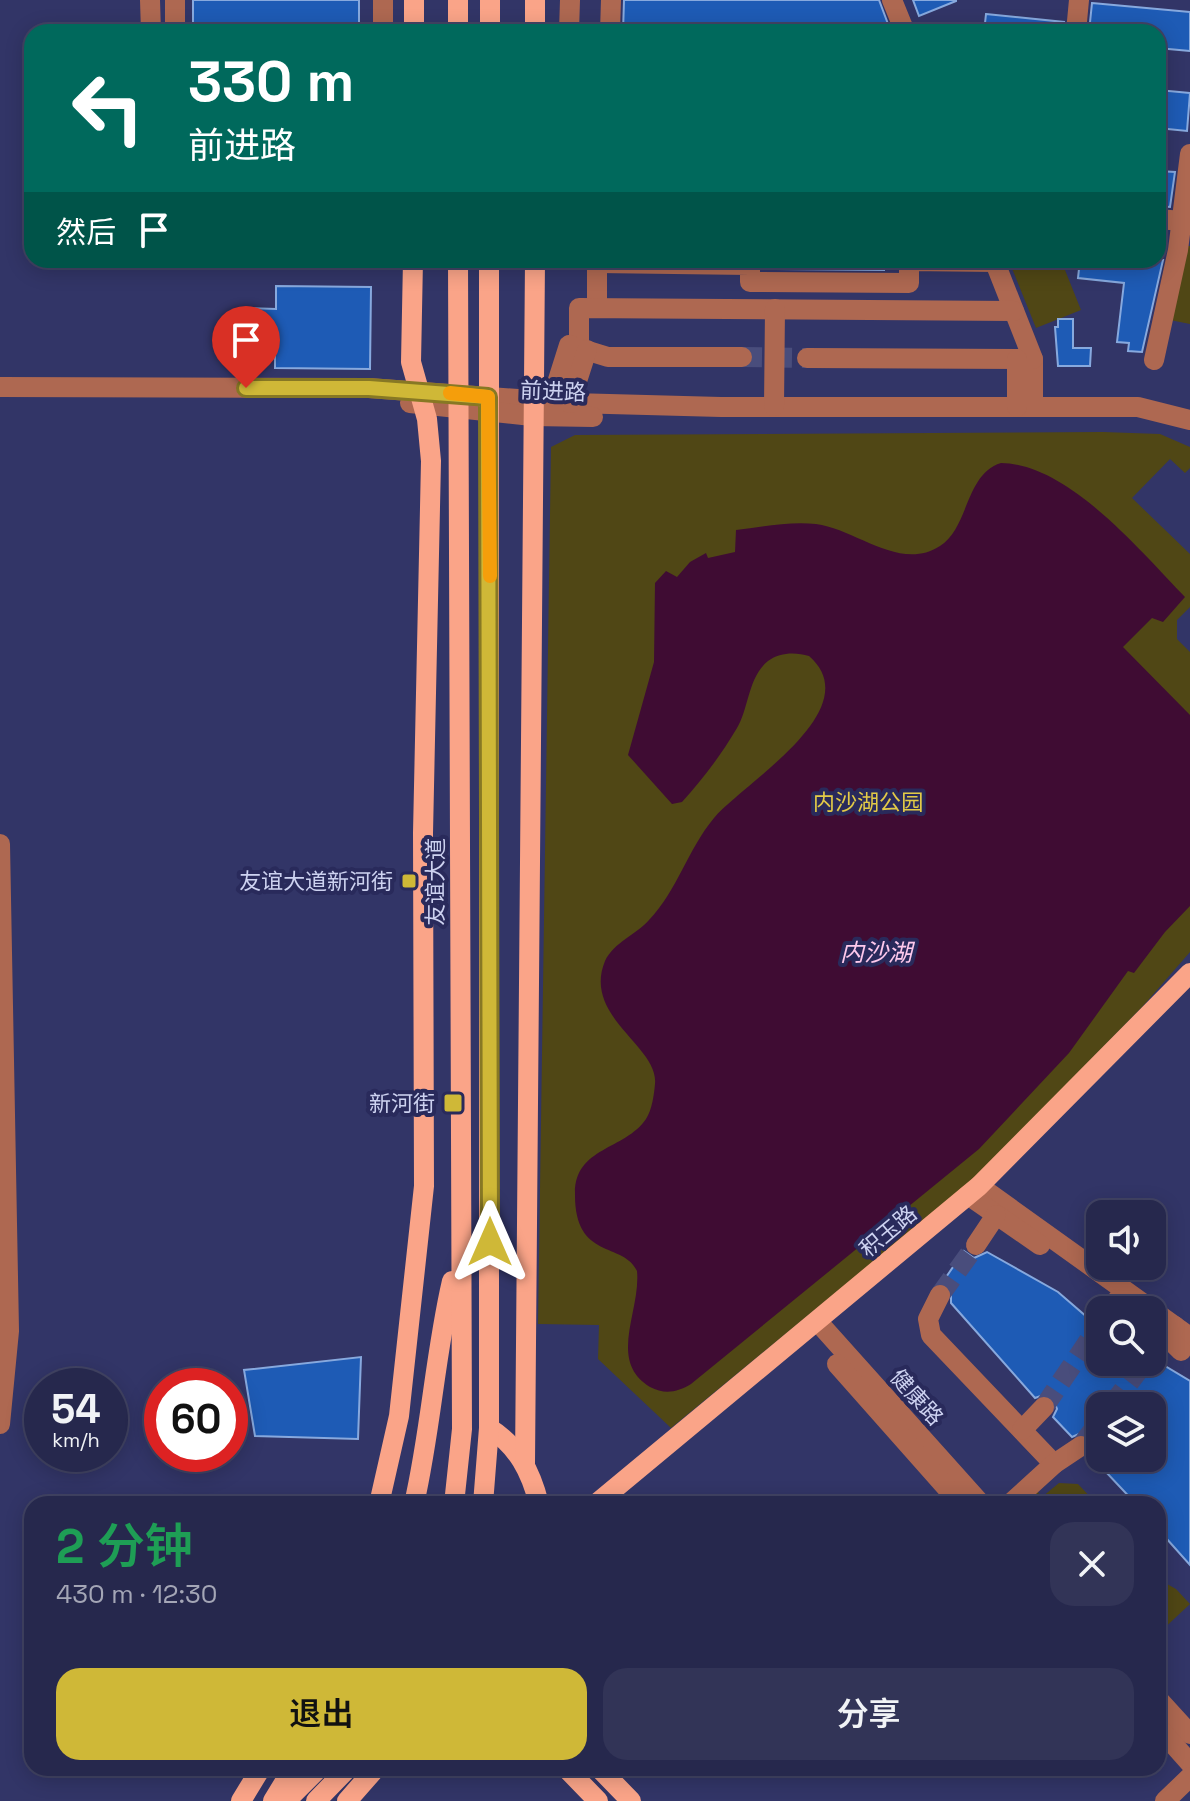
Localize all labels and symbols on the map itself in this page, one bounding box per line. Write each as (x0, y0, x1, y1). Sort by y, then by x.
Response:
pin (212, 306, 280, 388)
street label: 前进路 (520, 376, 586, 406)
park label: 内沙湖公园 (813, 788, 923, 816)
street label: 友谊大道 (421, 838, 449, 926)
place label: 友谊大道新河街 (239, 867, 393, 895)
marker: 友谊大道新河街 (400, 872, 418, 890)
water label: 内沙湖 (840, 937, 916, 968)
place label: 新河街 (369, 1089, 435, 1117)
marker: 新河街 (442, 1092, 464, 1114)
street label: 积玉路 (854, 1199, 922, 1263)
position arrow (448, 1200, 532, 1284)
street label: 健康路 (885, 1363, 949, 1431)
speed limit sign: 60 (144, 1368, 248, 1472)

